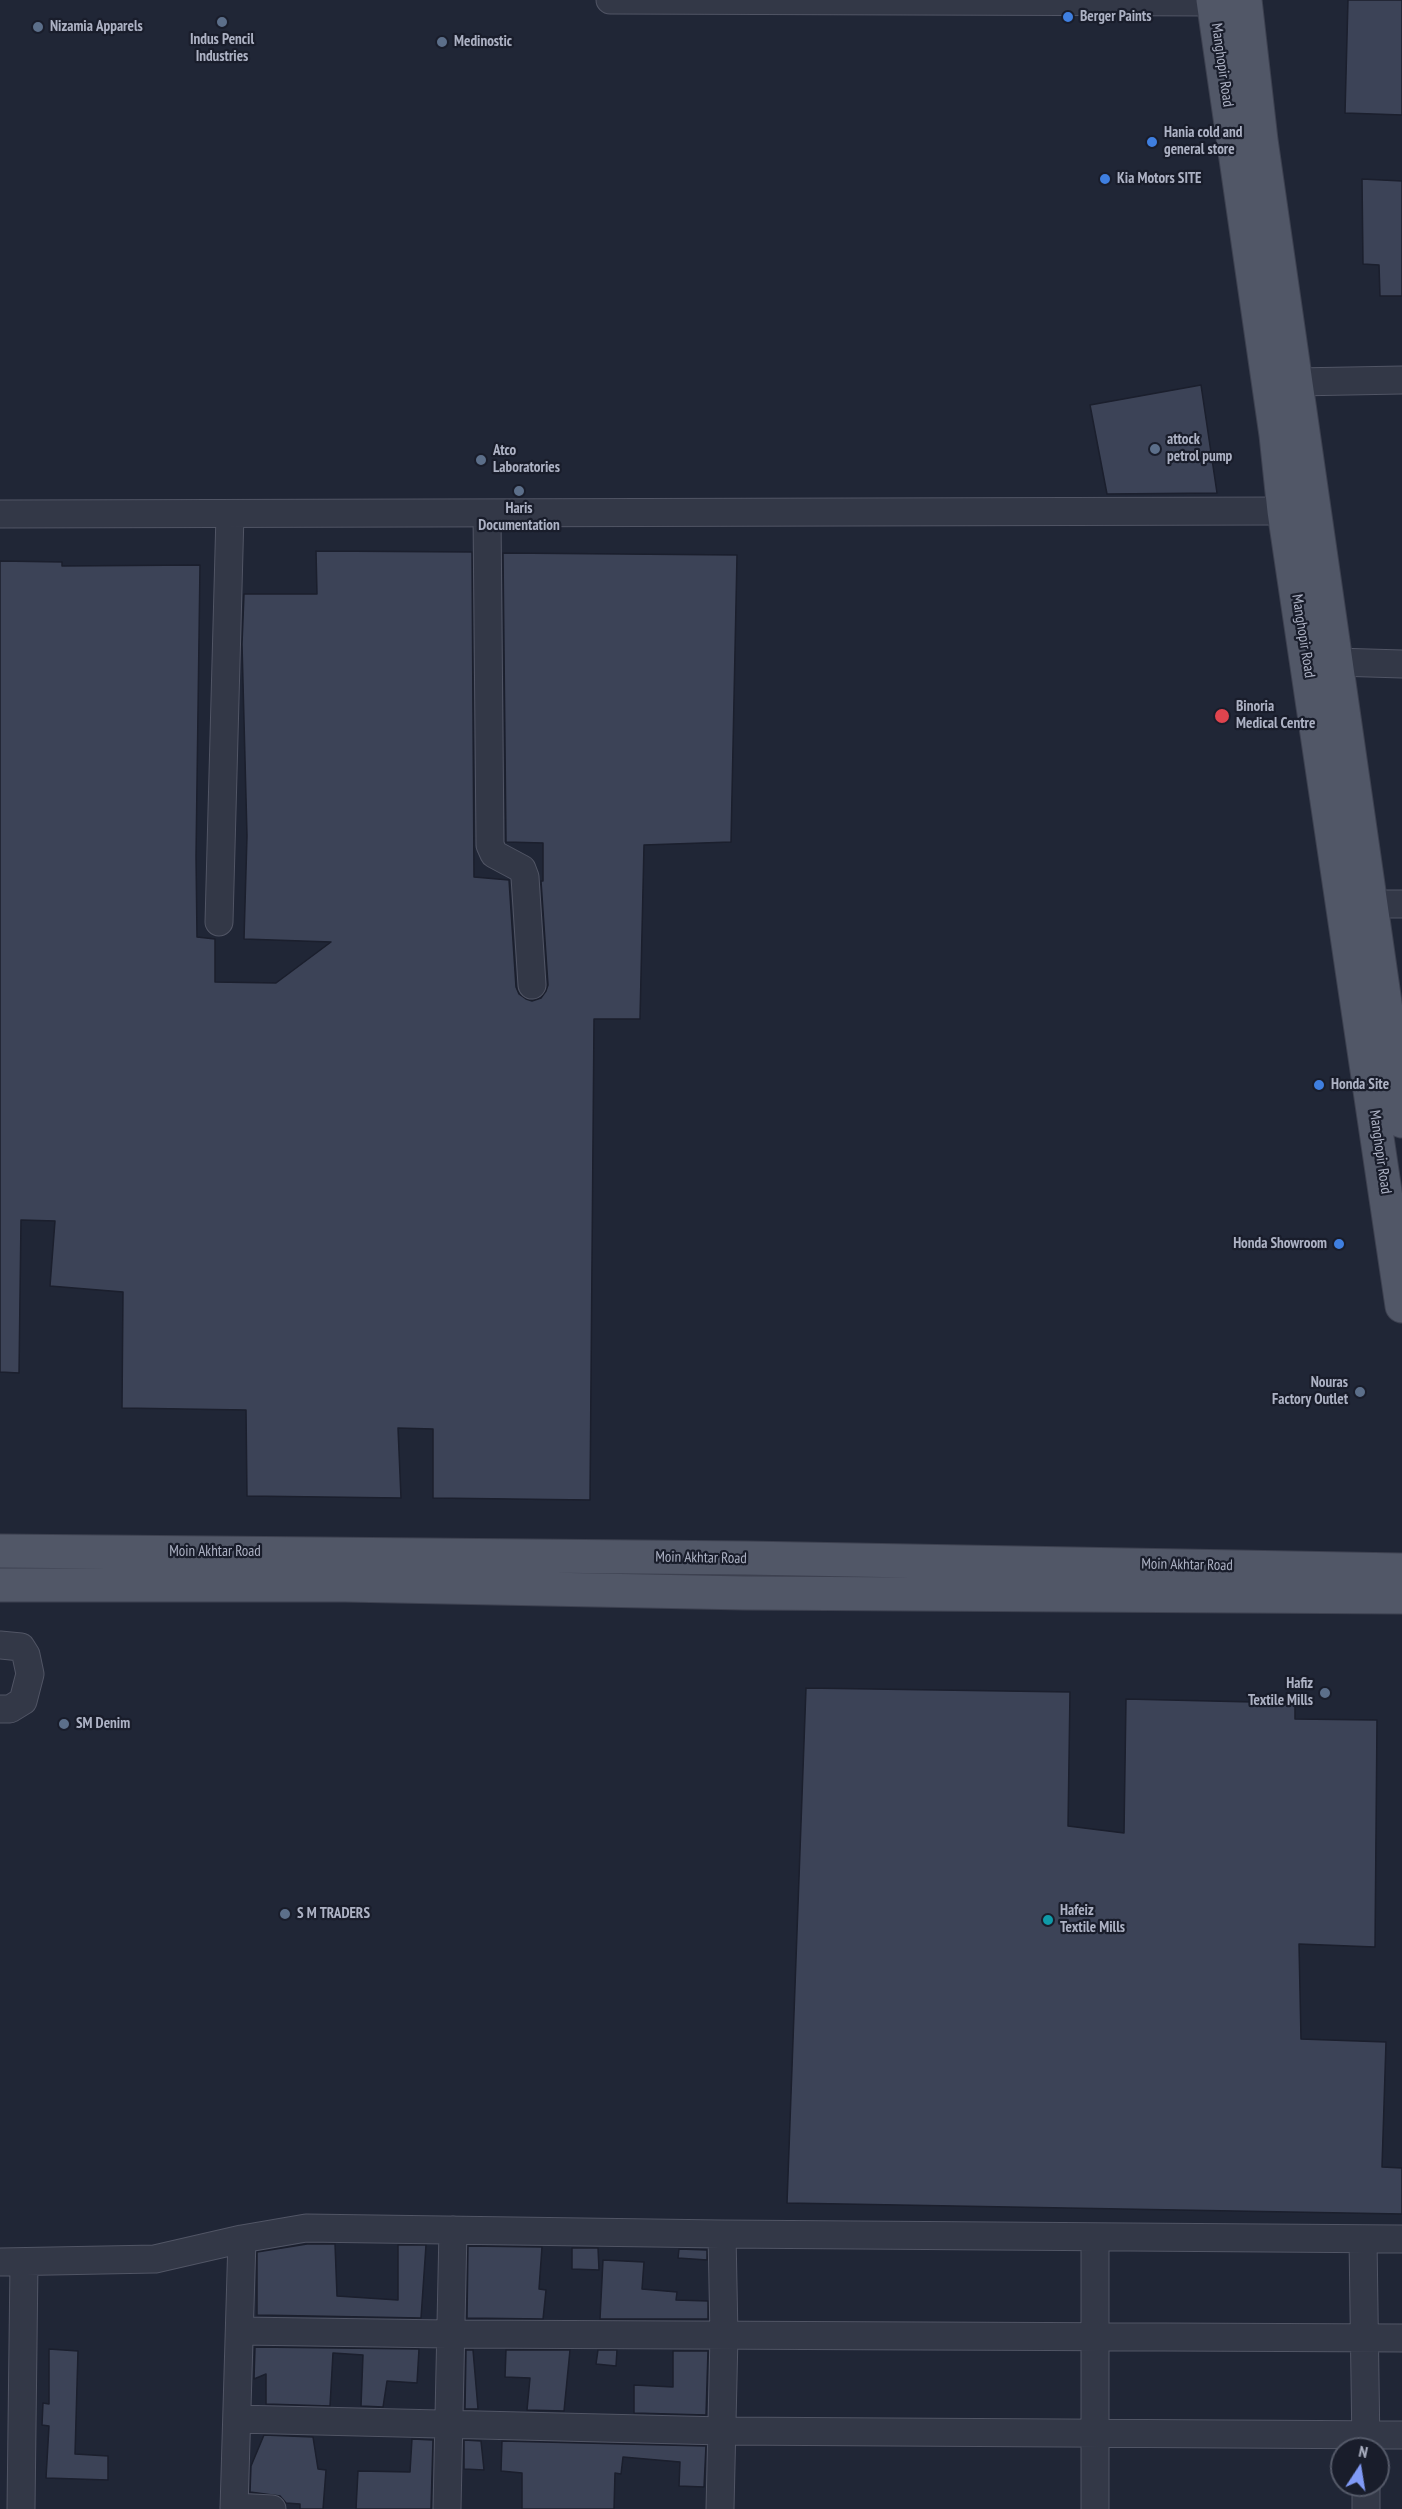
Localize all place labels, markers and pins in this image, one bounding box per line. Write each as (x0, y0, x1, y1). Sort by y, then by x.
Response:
place label: Berger Paints (1080, 8, 1151, 26)
marker: Berger Paints (1061, 10, 1075, 24)
marker: Indus Pencil Industries (215, 15, 229, 29)
place label: Nizamia Apparels (50, 18, 143, 36)
marker: Nizamia Apparels (31, 20, 45, 34)
place label: Indus Pencil Industries (190, 31, 254, 66)
place label: Medinostic (454, 33, 512, 51)
marker: Medinostic (435, 35, 449, 49)
place label: Hania cold and general store (1164, 124, 1242, 159)
marker: Hania cold and general store (1145, 135, 1159, 149)
place label: Kia Motors SITE (1117, 170, 1202, 188)
marker: Kia Motors SITE (1098, 172, 1112, 186)
place label: attock petrol pump (1167, 431, 1232, 466)
place label: Atco Laboratories (493, 442, 560, 477)
marker: attock petrol pump (1148, 442, 1162, 456)
marker: Atco Laboratories (474, 453, 488, 467)
marker: Haris Documentation (512, 484, 526, 498)
place label: Haris Documentation (478, 500, 560, 535)
place label: Binoria Medical Centre (1236, 698, 1315, 733)
marker: Binoria Medical Centre (1213, 707, 1231, 725)
place label: Honda Site (1331, 1076, 1389, 1094)
marker: Honda Site (1312, 1078, 1326, 1092)
place label: Honda Showroom (1233, 1235, 1327, 1253)
marker: Honda Showroom (1332, 1237, 1346, 1251)
place label: Nouras Factory Outlet (1272, 1374, 1348, 1409)
marker: Nouras Factory Outlet (1353, 1385, 1367, 1399)
place label: Hafiz Textile Mills (1248, 1675, 1313, 1710)
marker: Hafiz Textile Mills (1318, 1686, 1332, 1700)
place label: SM Denim (76, 1715, 130, 1733)
marker: SM Denim (57, 1717, 71, 1731)
place label: Hafeiz Textile Mills (1060, 1902, 1125, 1937)
place label: S M TRADERS (297, 1905, 370, 1923)
marker: S M TRADERS (278, 1907, 292, 1921)
marker: Hafeiz Textile Mills (1041, 1913, 1055, 1927)

